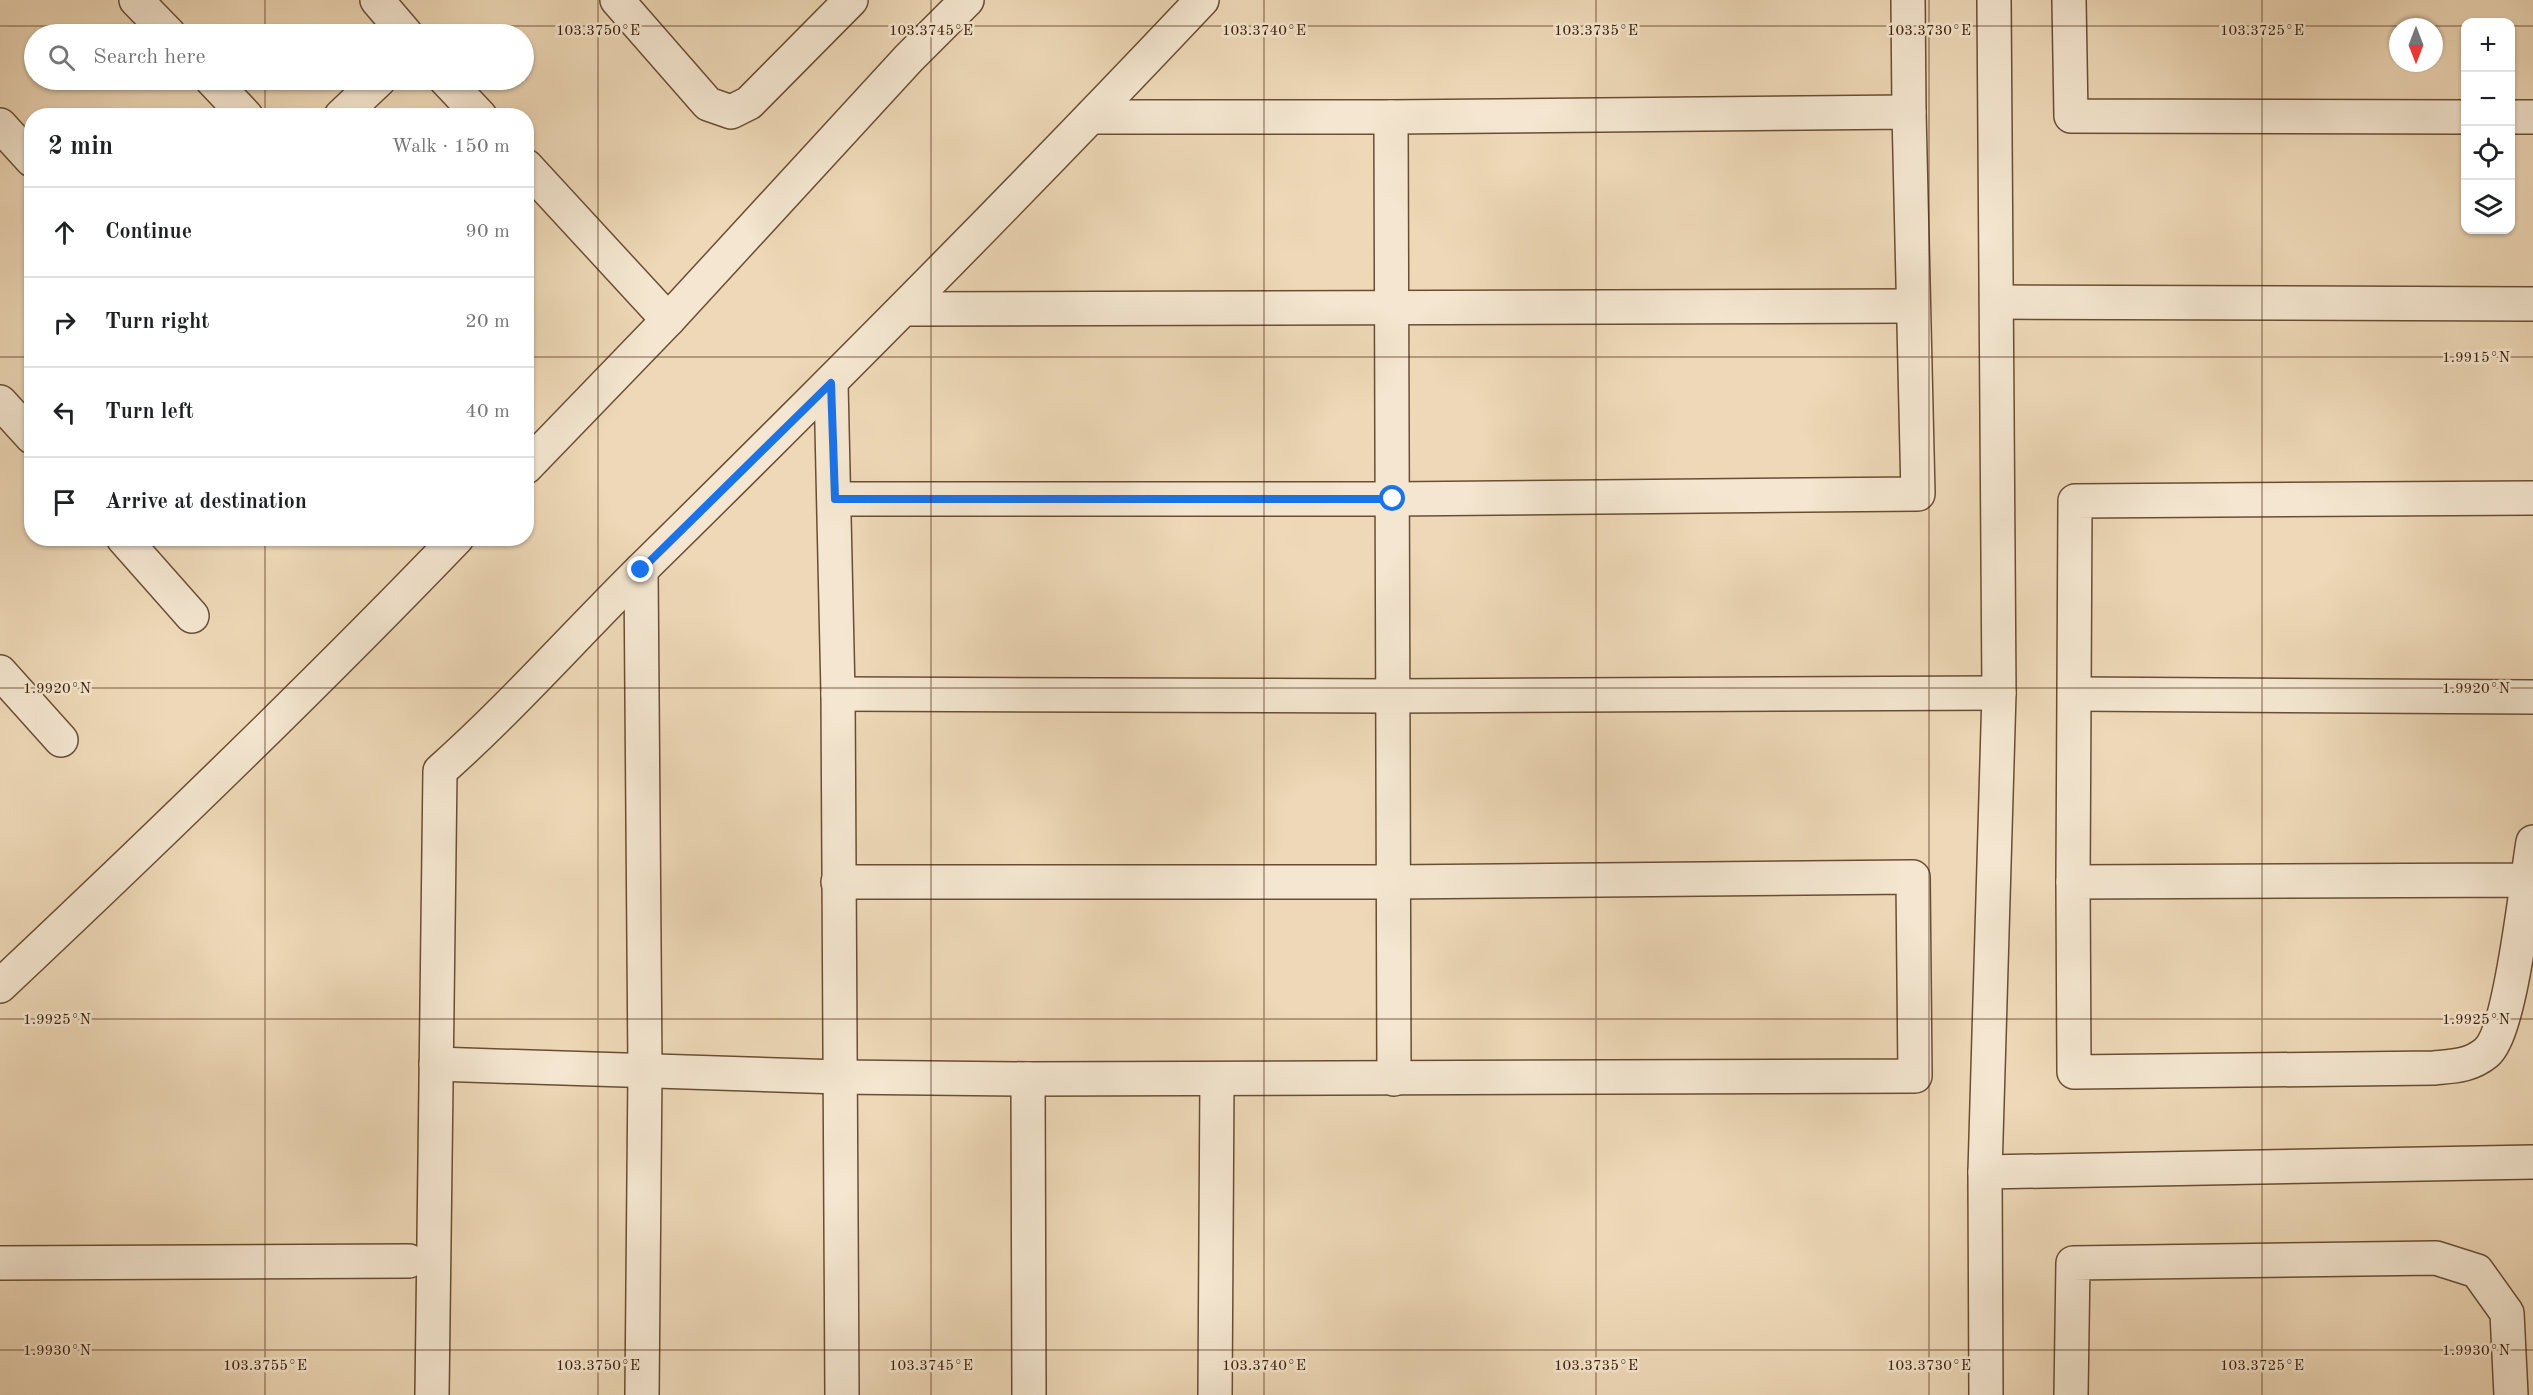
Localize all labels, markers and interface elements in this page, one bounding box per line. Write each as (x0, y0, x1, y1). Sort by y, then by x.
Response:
north arrow (2389, 18, 2443, 72)
map controls (2461, 18, 2515, 234)
button: + (2461, 18, 2515, 72)
search box (24, 24, 534, 90)
text: 103.3750°E (556, 24, 640, 39)
text: 103.3745°E (889, 24, 973, 39)
text: 103.3740°E (1222, 24, 1306, 39)
text: 103.3735°E (1554, 24, 1638, 39)
text: 103.3730°E (1887, 24, 1971, 39)
text: 103.3725°E (2220, 24, 2304, 39)
icon: search (45, 41, 78, 74)
text: Search here (93, 46, 206, 68)
button: − (2461, 72, 2515, 126)
button: locate (2461, 126, 2515, 180)
text: 2 min (48, 134, 113, 160)
text: Walk · 150 m (391, 137, 510, 157)
button: layers (2461, 180, 2515, 234)
icon: ahead (48, 216, 81, 249)
text: Continue (105, 221, 192, 243)
text: 90 m (465, 222, 510, 242)
icon: right (48, 306, 81, 339)
text: Turn right (105, 311, 209, 333)
text: 20 m (465, 312, 510, 332)
text: 1.9915°N (2442, 351, 2510, 366)
icon: left (48, 396, 81, 429)
text: Turn left (105, 401, 194, 423)
text: 40 m (465, 402, 510, 422)
route start (1379, 485, 1405, 511)
icon: arrive (48, 486, 81, 519)
text: Arrive at destination (105, 491, 307, 513)
route end (627, 556, 653, 582)
text: 1.9920°N (23, 682, 91, 697)
text: 1.9920°N (2442, 682, 2510, 697)
text: 1.9925°N (23, 1013, 91, 1028)
text: 1.9925°N (2442, 1013, 2510, 1028)
text: 1.9930°N (23, 1344, 91, 1359)
text: 1.9930°N (2442, 1344, 2510, 1359)
text: 103.3755°E (223, 1359, 307, 1374)
text: 103.3750°E (556, 1359, 640, 1374)
text: 103.3745°E (889, 1359, 973, 1374)
text: 103.3740°E (1222, 1359, 1306, 1374)
text: 103.3735°E (1554, 1359, 1638, 1374)
text: 103.3730°E (1887, 1359, 1971, 1374)
text: 103.3725°E (2220, 1359, 2304, 1374)

